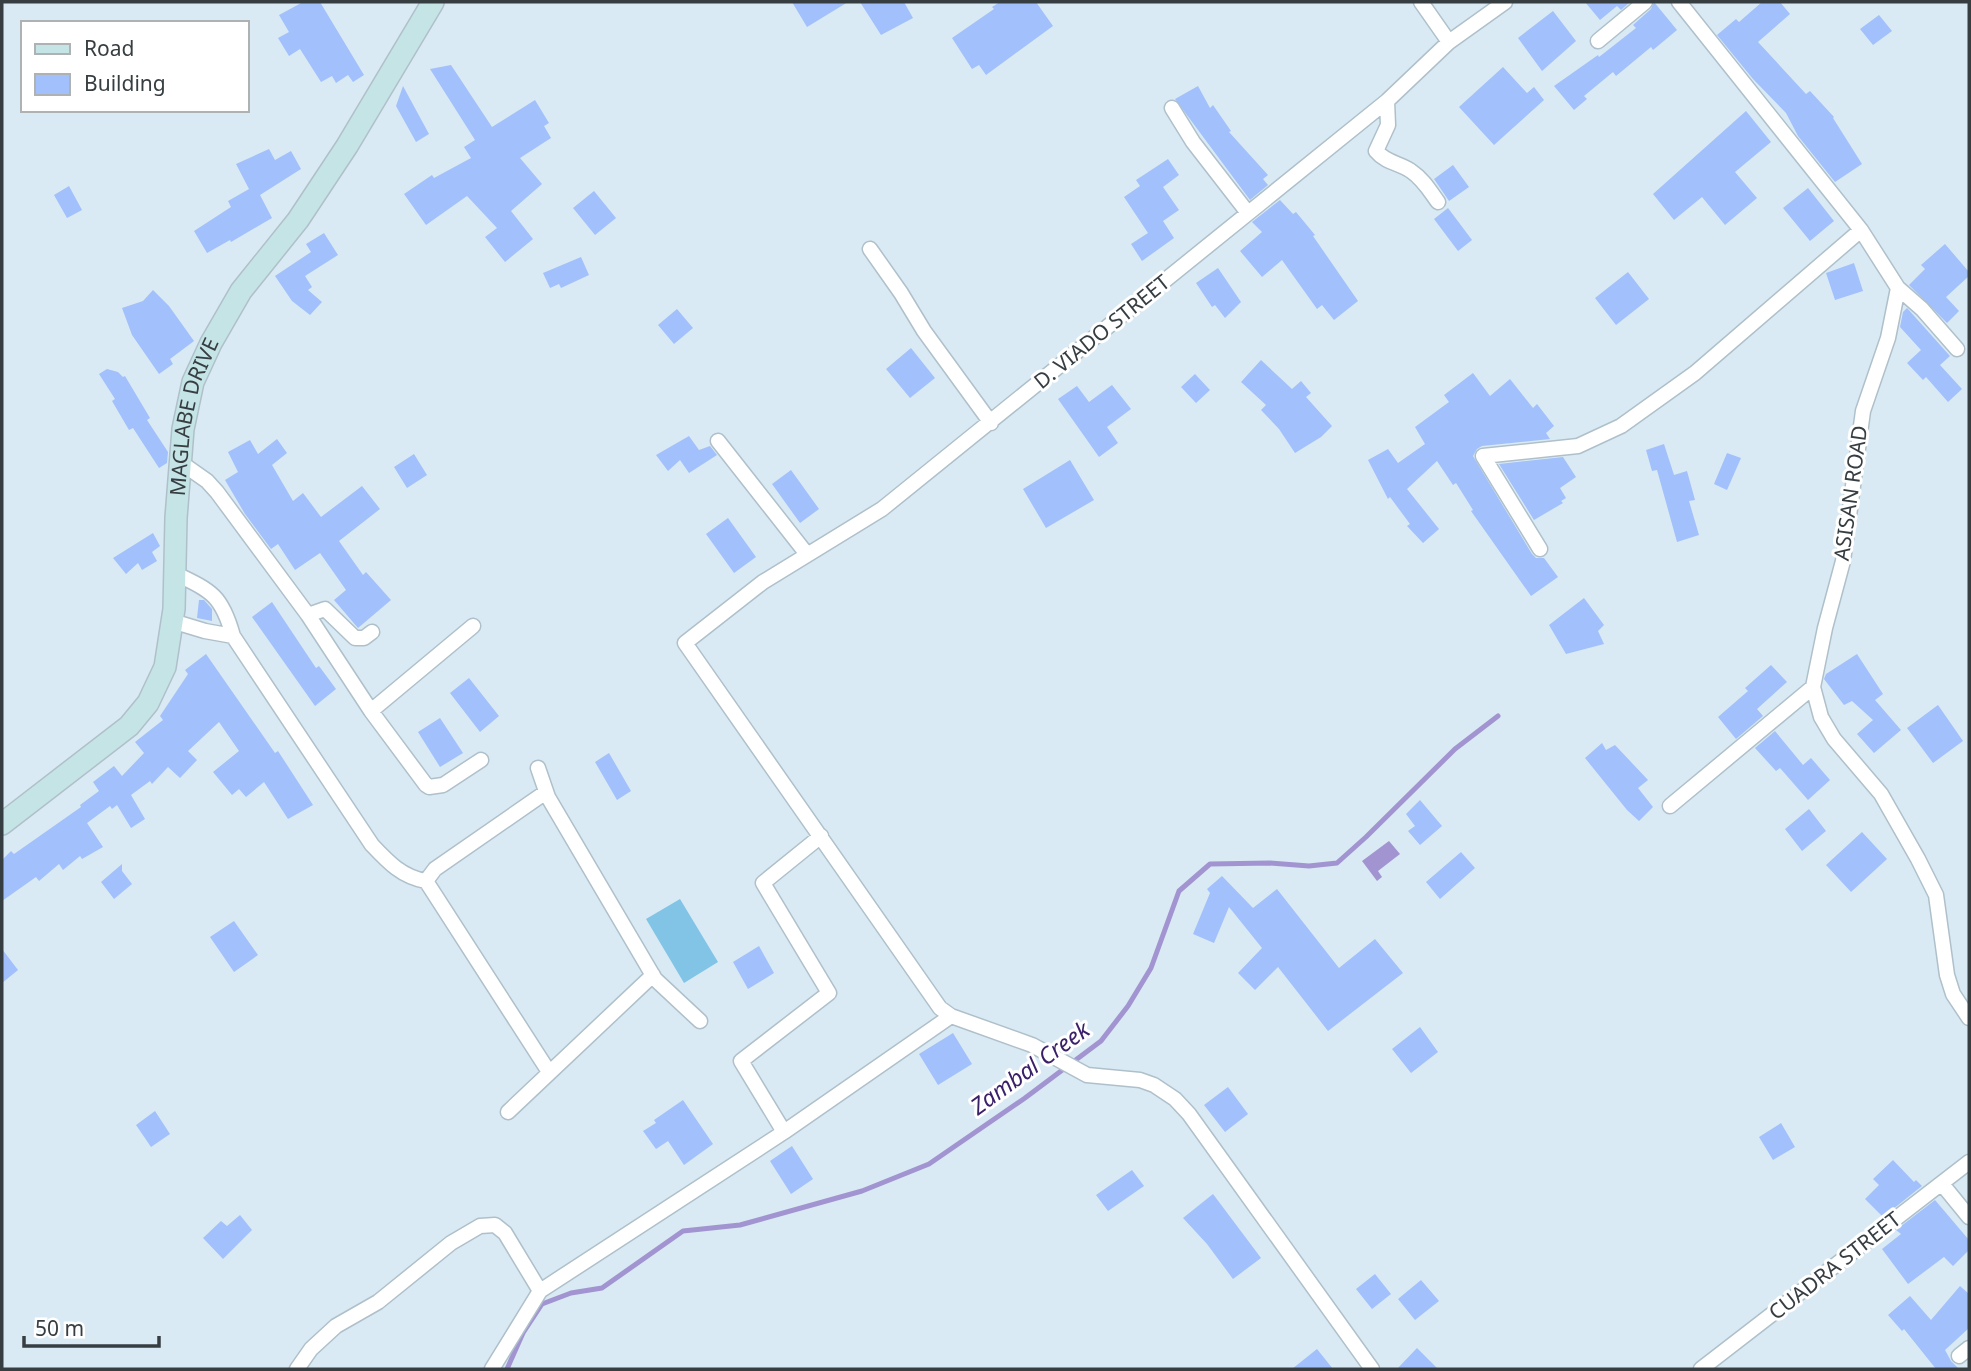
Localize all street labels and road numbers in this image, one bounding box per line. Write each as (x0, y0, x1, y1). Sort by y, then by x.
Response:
street label: D. VIADO STREET (1028, 268, 1175, 395)
street label: MAGLABE DRIVE (163, 333, 225, 497)
street label: ASISAN ROAD (1827, 423, 1873, 562)
street label: CUADRA STREET (1763, 1205, 1906, 1326)

